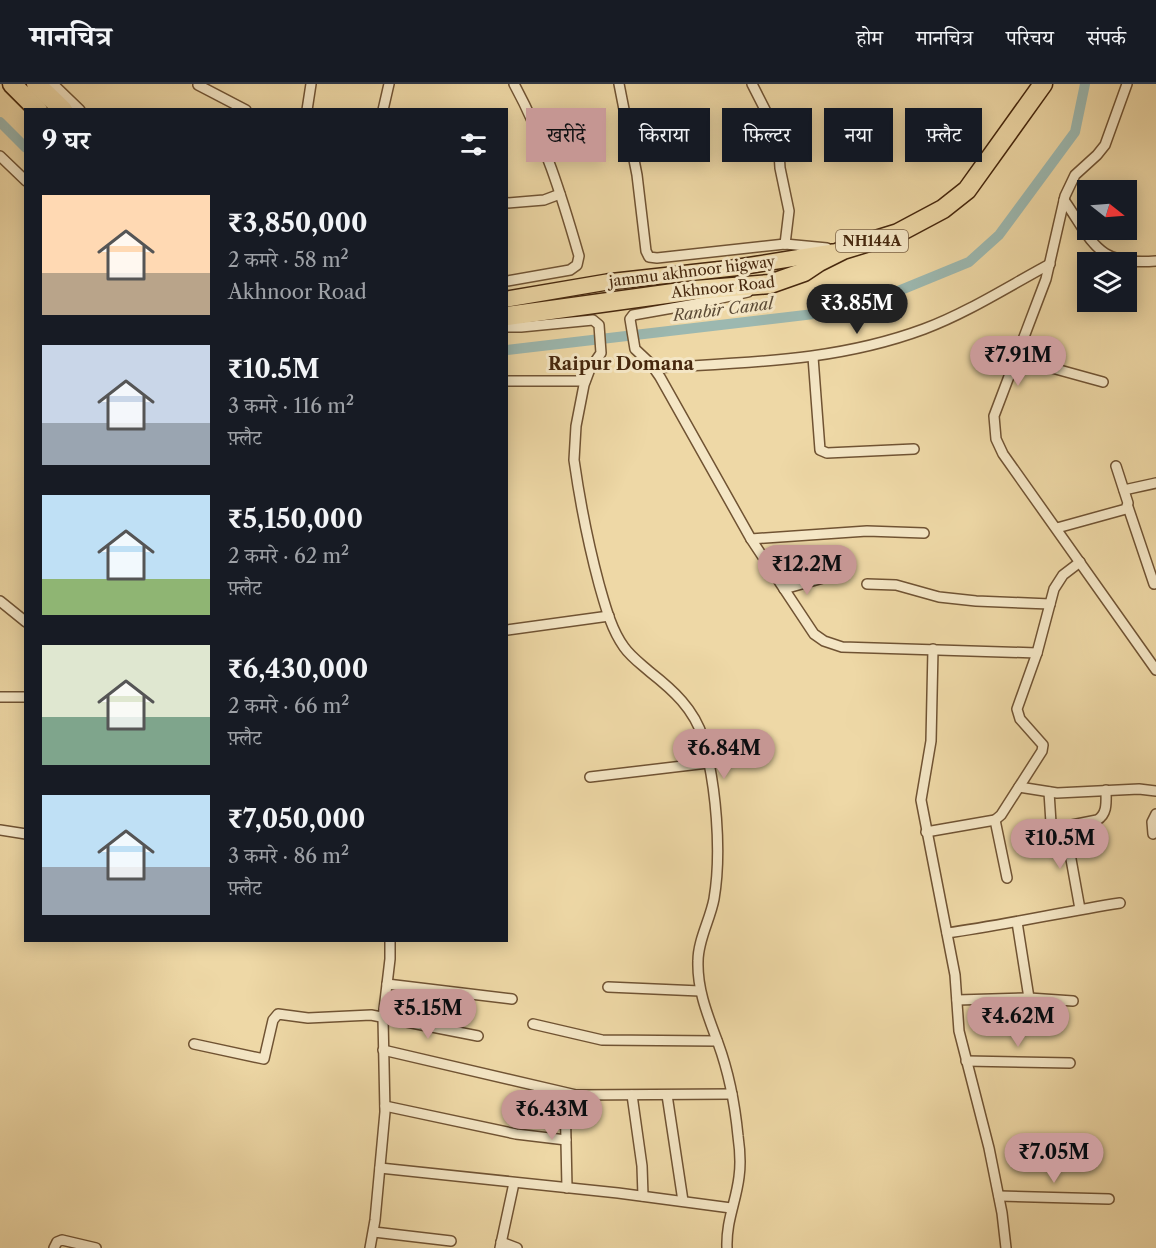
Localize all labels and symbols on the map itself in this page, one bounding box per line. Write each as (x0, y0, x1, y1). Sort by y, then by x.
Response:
north arrow (1077, 180, 1137, 240)
road number: NH144A (836, 230, 908, 252)
street label: jammu akhnoor higway (605, 251, 777, 291)
street label: Akhnoor Road (669, 272, 776, 302)
pin: ₹3.85M (808, 284, 906, 335)
water label: Ranbir Canal (670, 293, 776, 325)
pin: ₹7.91M (969, 336, 1067, 387)
district label: Raipur Domana (548, 353, 695, 375)
pin: ₹12.2M (758, 545, 856, 596)
pin: ₹6.84M (675, 729, 773, 780)
pin: ₹10.5M (1011, 819, 1109, 870)
pin: ₹5.15M (379, 989, 477, 1040)
pin: ₹4.62M (969, 997, 1067, 1048)
pin: ₹6.43M (503, 1090, 601, 1141)
pin: ₹7.05M (1005, 1133, 1103, 1184)

